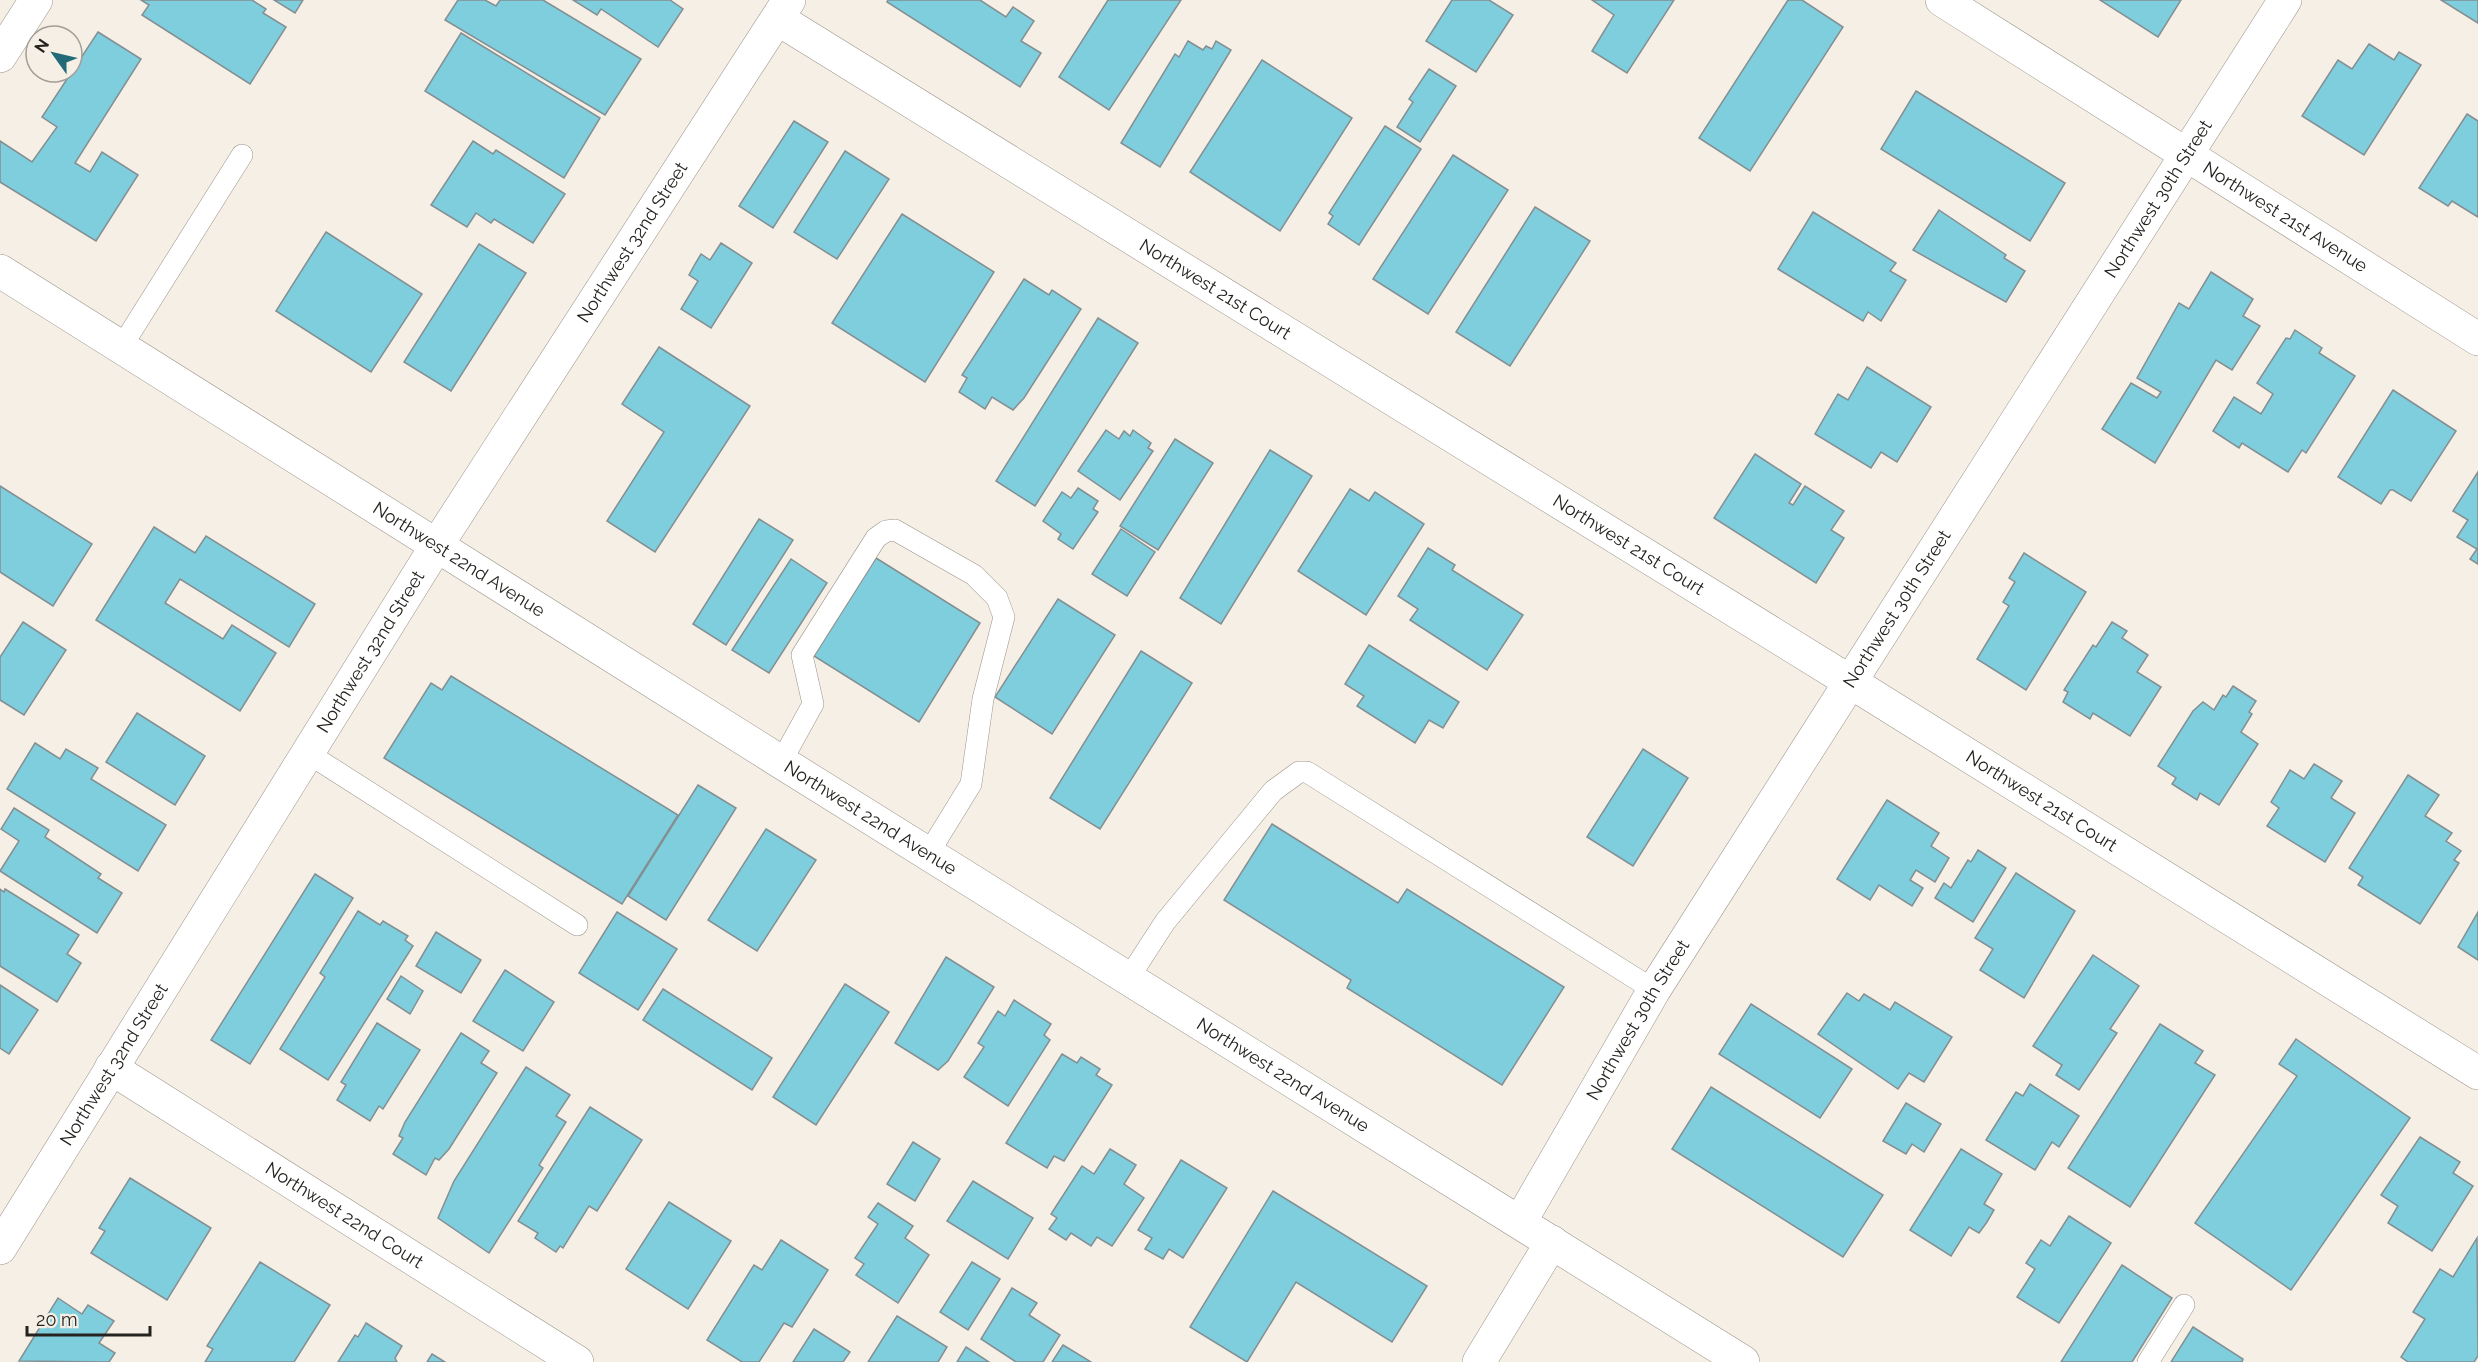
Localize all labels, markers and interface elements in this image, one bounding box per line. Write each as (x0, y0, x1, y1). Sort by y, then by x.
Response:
north arrow (24, 24, 84, 84)
text: N (31, 36, 53, 56)
street label: Northwest 30th Street (2100, 116, 2216, 281)
street label: Northwest 21st Avenue (2199, 157, 2372, 277)
street label: Northwest 32nd Street (573, 158, 691, 326)
street label: Northwest 21st Court (1136, 234, 1295, 343)
street label: Northwest 21st Court (1549, 490, 1708, 599)
street label: Northwest 22nd Avenue (369, 497, 549, 621)
street label: Northwest 30th Street (1839, 526, 1955, 691)
street label: Northwest 32nd Street (312, 567, 428, 736)
street label: Northwest 21st Court (1962, 746, 2121, 855)
street label: Northwest 22nd Avenue (781, 756, 961, 879)
street label: Northwest 30th Street (1582, 936, 1693, 1104)
street label: Northwest 32nd Street (55, 980, 172, 1149)
street label: Northwest 22nd Avenue (1193, 1013, 1374, 1136)
street label: Northwest 22nd Court (262, 1157, 427, 1272)
scale bar (27, 1299, 150, 1337)
text: 20 m (36, 1309, 78, 1330)

